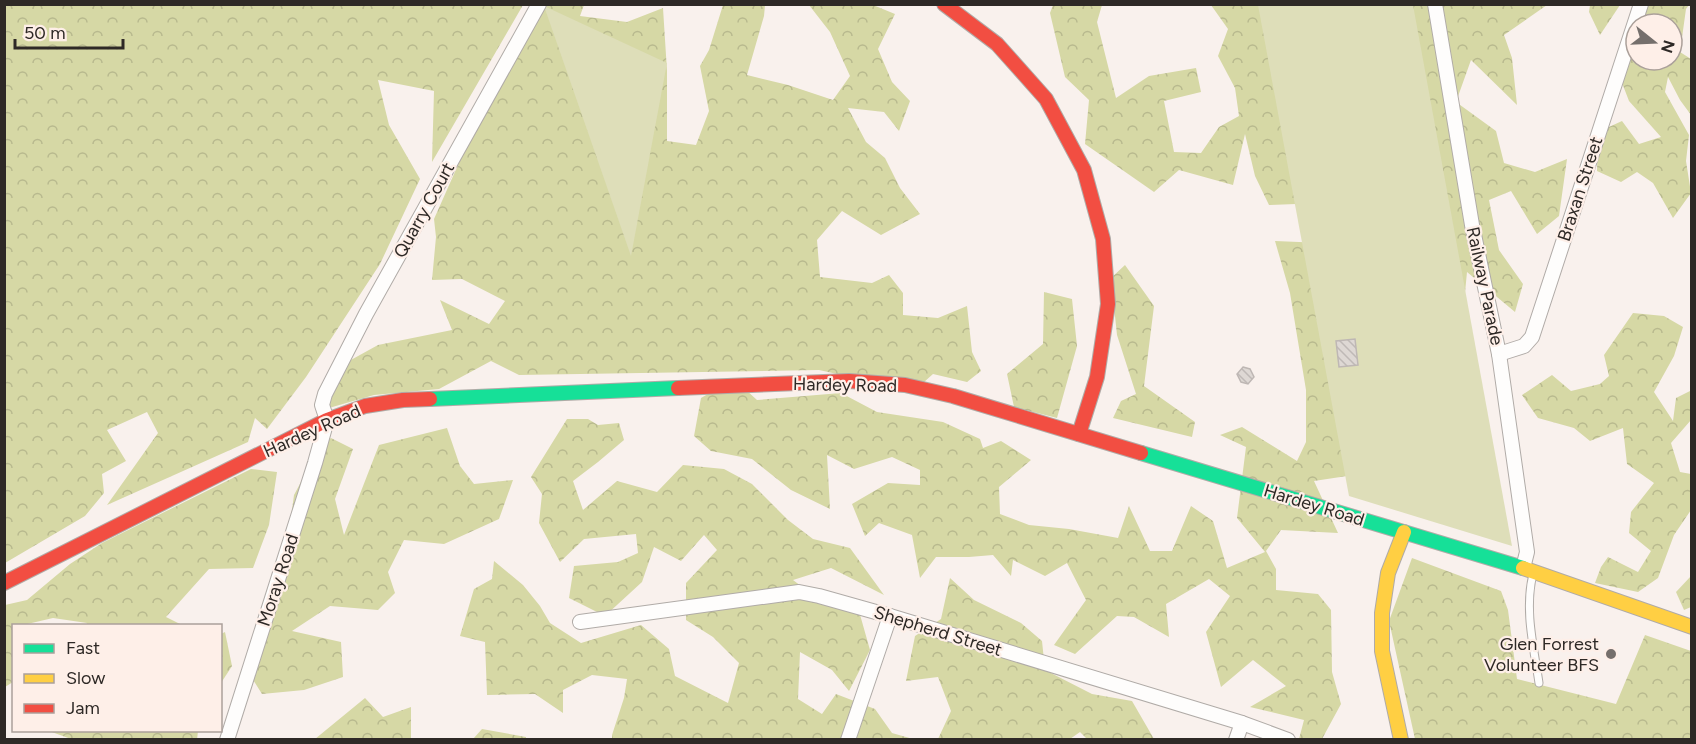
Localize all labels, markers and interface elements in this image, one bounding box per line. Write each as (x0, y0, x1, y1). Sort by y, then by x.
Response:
scale bar (15, 12, 123, 50)
north arrow (1624, 12, 1684, 72)
text: 50 m (24, 22, 66, 44)
text: N (1657, 38, 1679, 55)
street label: Braxan Street (1553, 134, 1607, 244)
street label: Quarry Court (389, 158, 459, 262)
street label: Railway Parade (1462, 225, 1508, 347)
street label: Hardey Road (793, 373, 897, 397)
street label: Hardey Road (260, 400, 364, 462)
street label: Hardey Road (1261, 479, 1367, 531)
street label: Moray Road (253, 531, 303, 629)
street label: Shepherd Street (871, 601, 1005, 661)
legend (12, 624, 222, 732)
place label: Glen Forrest Volunteer BFS (1484, 633, 1599, 676)
text: Fast (66, 637, 100, 659)
marker: Glen Forrest Volunteer BFS (1604, 647, 1618, 661)
text: Slow (66, 667, 105, 689)
text: Jam (66, 697, 100, 719)

